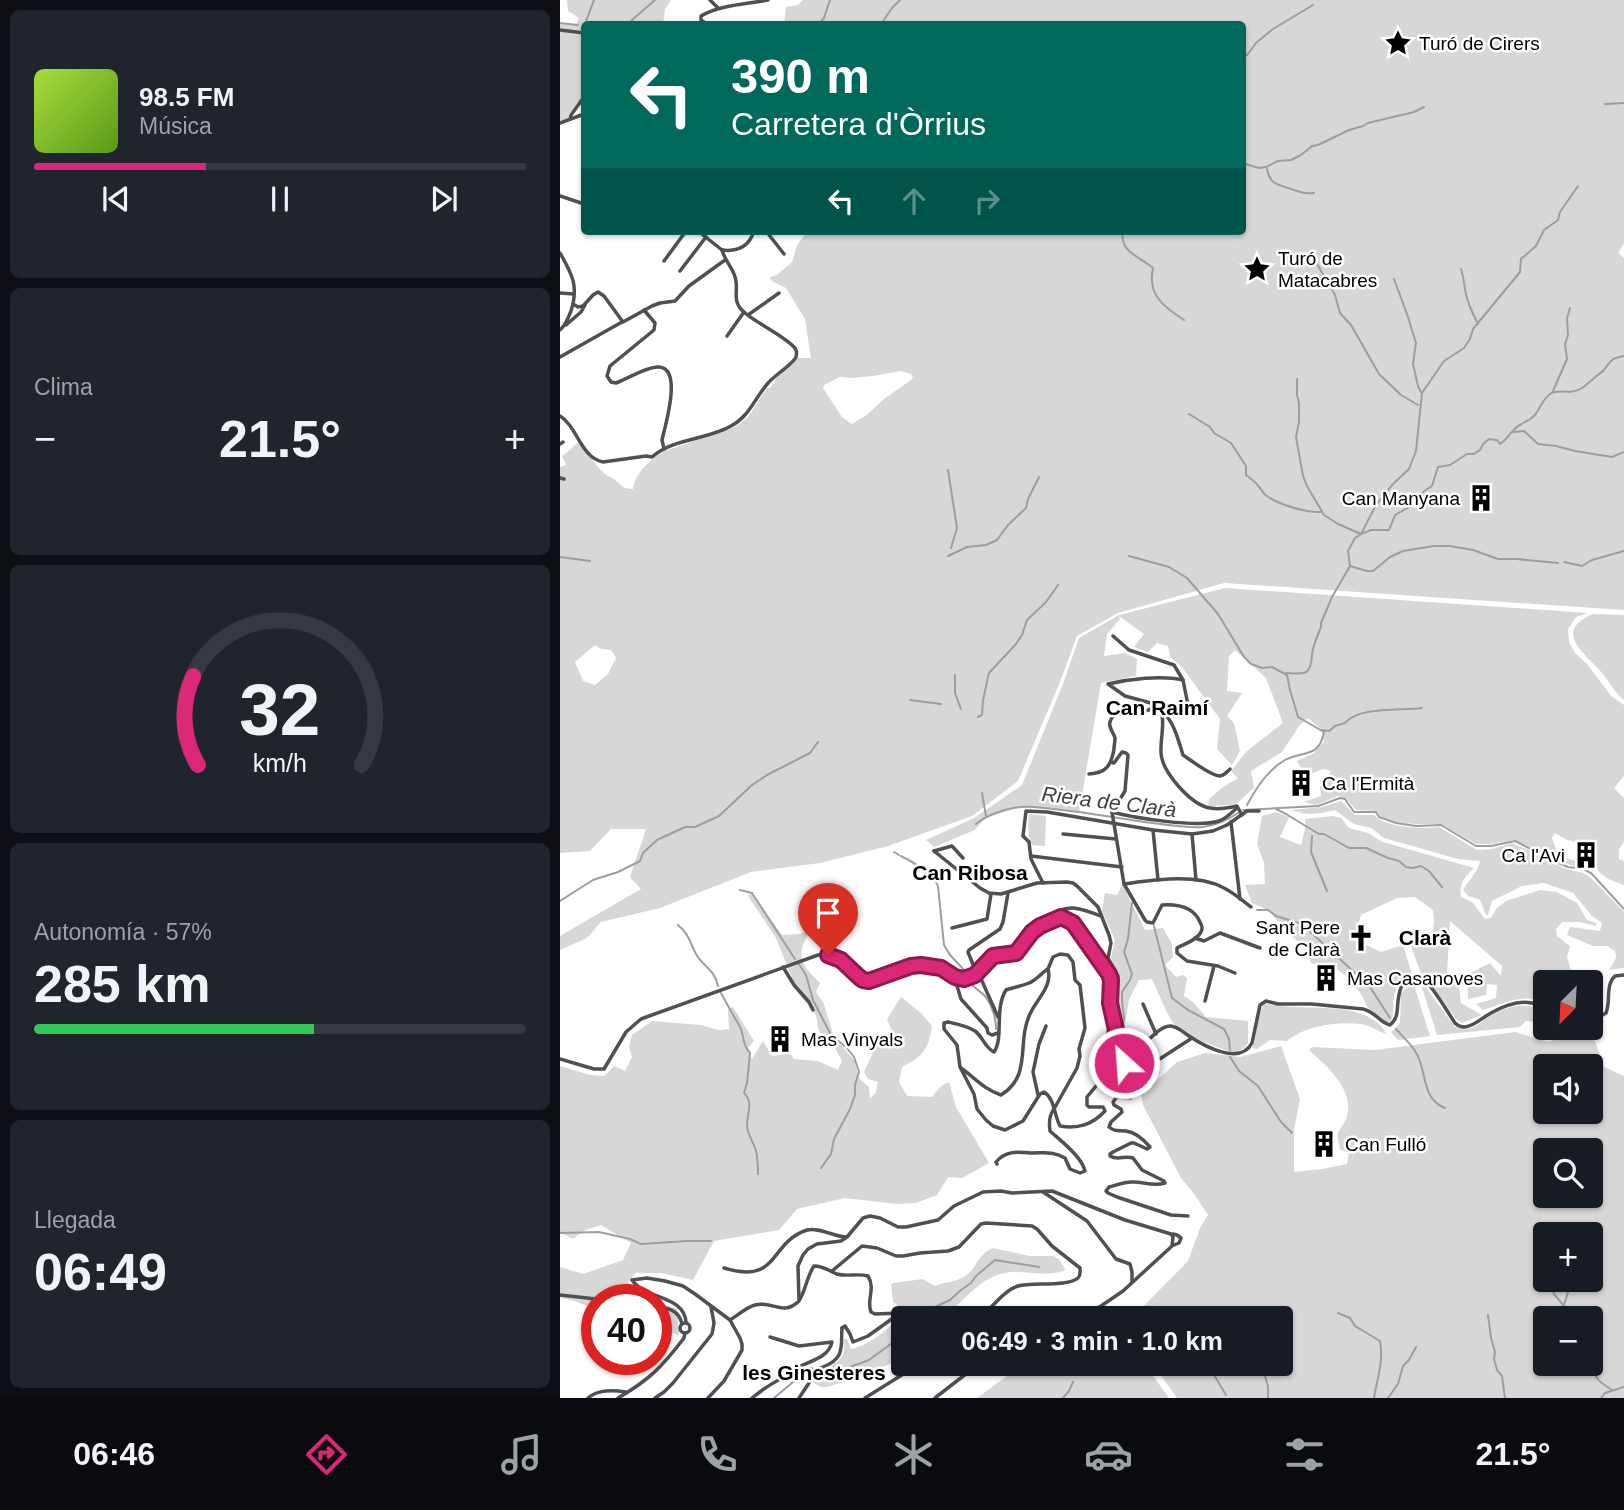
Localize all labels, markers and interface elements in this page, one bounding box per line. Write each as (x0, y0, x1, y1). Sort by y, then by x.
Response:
place icon: Turó de Cirers (1383, 28, 1413, 58)
place label: Turó de Cirers (1419, 33, 1540, 54)
icon: left (616, 49, 707, 140)
text: 390 m (731, 49, 870, 103)
text: 98.5 FM (139, 82, 234, 112)
text: Carretera d'Òrrius (731, 106, 986, 142)
text: Música (139, 113, 212, 139)
icon: previous (97, 180, 135, 218)
icon: pause (261, 180, 299, 218)
icon: next (425, 180, 463, 218)
icon: left (822, 182, 860, 220)
icon: ahead (895, 182, 933, 220)
icon: right (968, 182, 1006, 220)
place label: Turó de Matacabres (1278, 248, 1377, 291)
place icon: Turó de Matacabres (1242, 254, 1272, 284)
text: Clima (34, 374, 93, 400)
text: 21.5° (219, 410, 341, 468)
text: − (34, 418, 56, 460)
text: + (504, 418, 526, 460)
building icon: Can Manyana (1466, 483, 1496, 513)
place label: Can Manyana (1342, 488, 1460, 509)
text: 32 (240, 669, 320, 750)
district label: Can Raimí (1106, 696, 1210, 719)
text: km/h (253, 749, 307, 777)
building icon: Ca l'Ermità (1286, 768, 1316, 798)
place label: Ca l'Ermità (1322, 773, 1415, 794)
water label: Riera de Clarà (1040, 782, 1178, 821)
building icon: Ca l'Avi (1571, 840, 1601, 870)
place label: Ca l'Avi (1502, 845, 1565, 866)
district label: Can Ribosa (912, 861, 1028, 884)
pin (798, 883, 858, 955)
icon: arrive (809, 894, 847, 932)
place label: Sant Pere de Clarà (1256, 917, 1340, 960)
text: Autonomía · 57% (34, 919, 212, 945)
church icon: Sant Pere de Clarà (1346, 923, 1376, 953)
district label: Clarà (1399, 926, 1452, 949)
text: 285 km (34, 955, 210, 1013)
building icon: Mas Casanoves (1311, 963, 1341, 993)
place label: Mas Casanoves (1347, 968, 1483, 989)
north arrow (1533, 970, 1603, 1040)
map controls (1533, 970, 1603, 1376)
building icon: Mas Vinyals (765, 1024, 795, 1054)
position arrow (1087, 1026, 1161, 1100)
place label: Mas Vinyals (801, 1029, 903, 1050)
button: sound (1533, 1054, 1603, 1124)
building icon: Can Fulló (1309, 1129, 1339, 1159)
place label: Can Fulló (1345, 1134, 1426, 1155)
button: search (1533, 1138, 1603, 1208)
text: Llegada (34, 1207, 116, 1233)
button: + (1533, 1222, 1603, 1292)
text: 06:49 (34, 1243, 167, 1301)
speed limit sign: 40 (581, 1284, 672, 1375)
button: − (1533, 1306, 1603, 1376)
text: 06:49 · 3 min · 1.0 km (961, 1326, 1223, 1356)
district label: les Ginesteres (742, 1361, 886, 1384)
icon: directions (302, 1430, 351, 1479)
icon: music (497, 1430, 546, 1479)
icon: phone (693, 1430, 742, 1479)
icon: climate (889, 1430, 938, 1479)
icon: car (1084, 1430, 1133, 1479)
icon: filters (1280, 1430, 1329, 1479)
text: 06:46 (73, 1436, 155, 1472)
text: 21.5° (1476, 1436, 1551, 1472)

